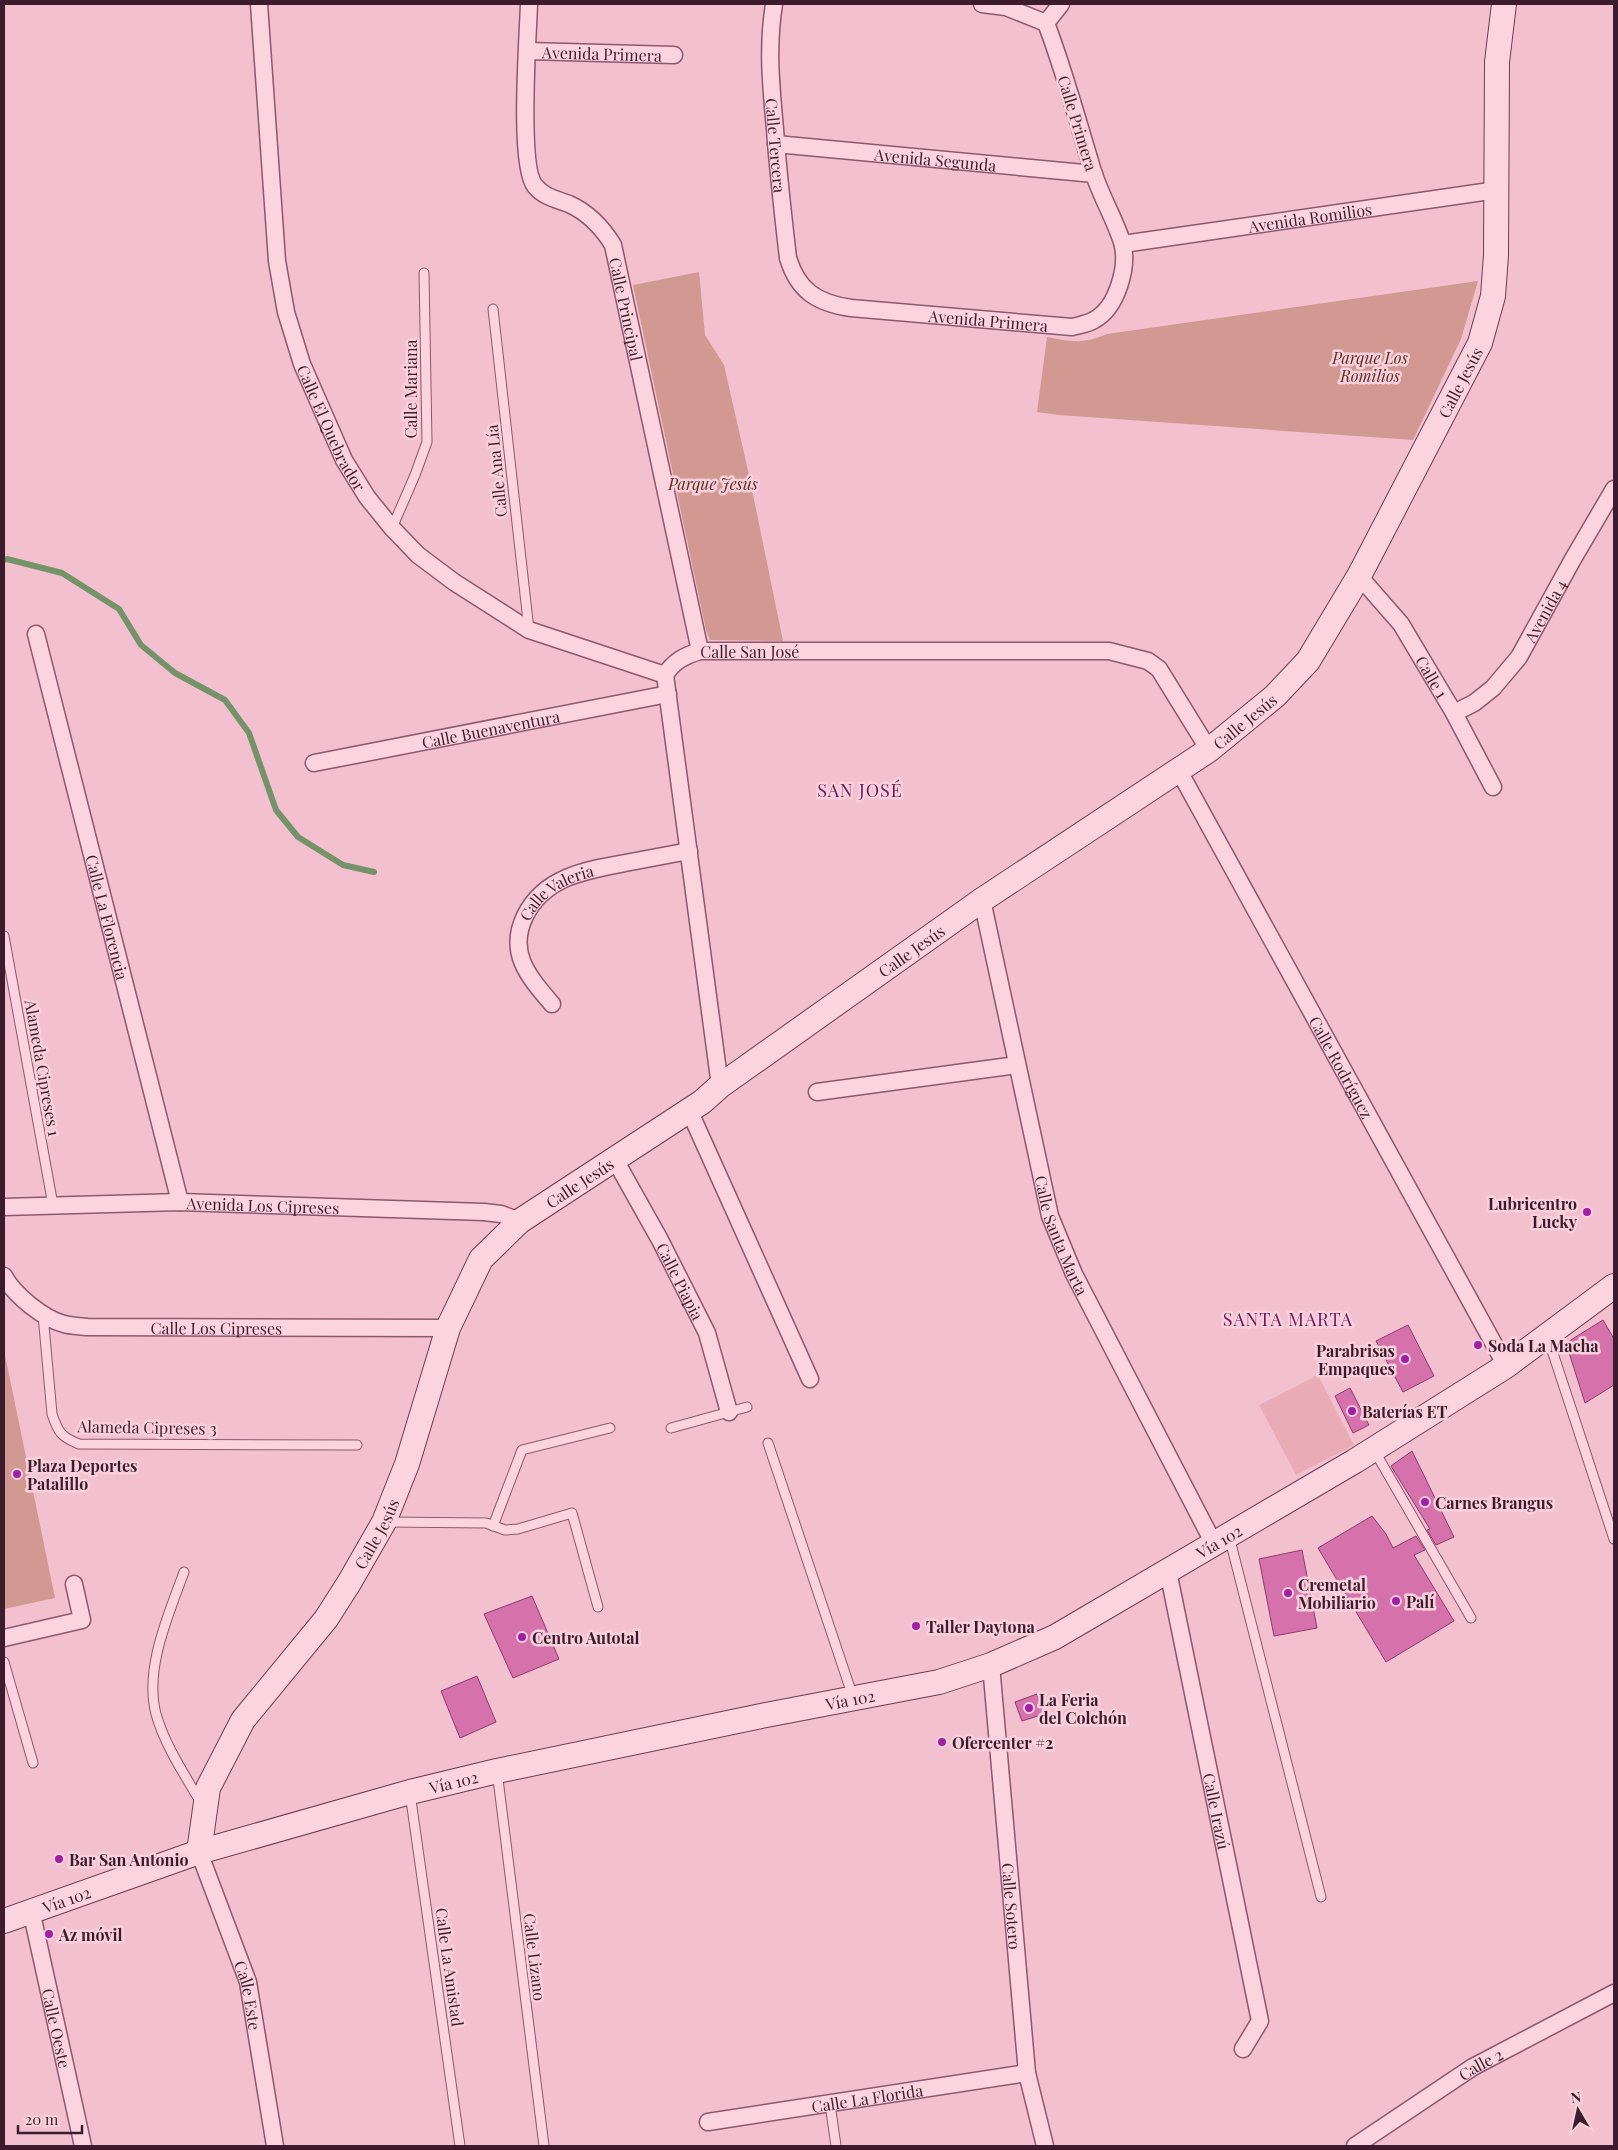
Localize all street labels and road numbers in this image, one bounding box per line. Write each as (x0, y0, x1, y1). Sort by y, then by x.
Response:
street label: Avenida Primera (541, 41, 662, 65)
street label: Calle Primera (1054, 73, 1102, 173)
street label: Calle Tercera (762, 97, 791, 194)
street label: Avenida Segunda (872, 143, 997, 175)
street label: Avenida Romilios (1246, 198, 1373, 236)
street label: Calle Principal (605, 255, 648, 363)
street label: Avenida Primera (927, 304, 1049, 335)
street label: Calle Mariana (400, 339, 421, 439)
street label: Calle Jesús (1433, 343, 1487, 421)
street label: Calle El Quebrador (293, 361, 371, 494)
street label: Calle Ana Lía (481, 424, 511, 518)
street label: Avenida 4 (1518, 575, 1570, 647)
street label: Calle San José (700, 641, 799, 662)
street label: Calle 1 (1412, 651, 1453, 702)
street label: Calle Jesús (1208, 689, 1281, 753)
street label: Calle Buenaventura (420, 705, 562, 752)
street label: Calle La Florencia (82, 852, 134, 982)
street label: Calle Valeria (514, 859, 596, 924)
street label: Calle Jesús (874, 920, 948, 981)
street label: Alameda Cipreses 1 (20, 997, 65, 1138)
street label: Calle Rodríguez (1305, 1012, 1379, 1122)
street label: Calle Jesús (541, 1153, 617, 1212)
street label: Calle Santa Marta (1031, 1173, 1094, 1299)
street label: Avenida Los Cipreses (185, 1192, 340, 1218)
street label: Calle Piapia (652, 1239, 709, 1323)
street label: Calle Los Cipreses (150, 1317, 282, 1338)
street label: Alameda Cipreses 3 (76, 1415, 217, 1439)
street label: Calle Jesús (349, 1495, 403, 1573)
street label: Vía 102 (1191, 1519, 1245, 1563)
street label: Vía 102 (823, 1684, 876, 1714)
street label: Vía 102 (426, 1765, 480, 1798)
street label: Calle Irazú (1199, 1771, 1235, 1851)
street label: Calle Sotero (998, 1862, 1027, 1950)
street label: Vía 102 (38, 1881, 93, 1917)
street label: Calle La Amistad (431, 1906, 469, 2028)
street label: Calle Lizano (519, 1912, 551, 2002)
street label: Calle Este (230, 1957, 266, 2032)
street label: Calle Oeste (38, 1986, 76, 2070)
street label: Calle 2 (1454, 2043, 1506, 2085)
street label: Calle La Florida (810, 2079, 924, 2116)

